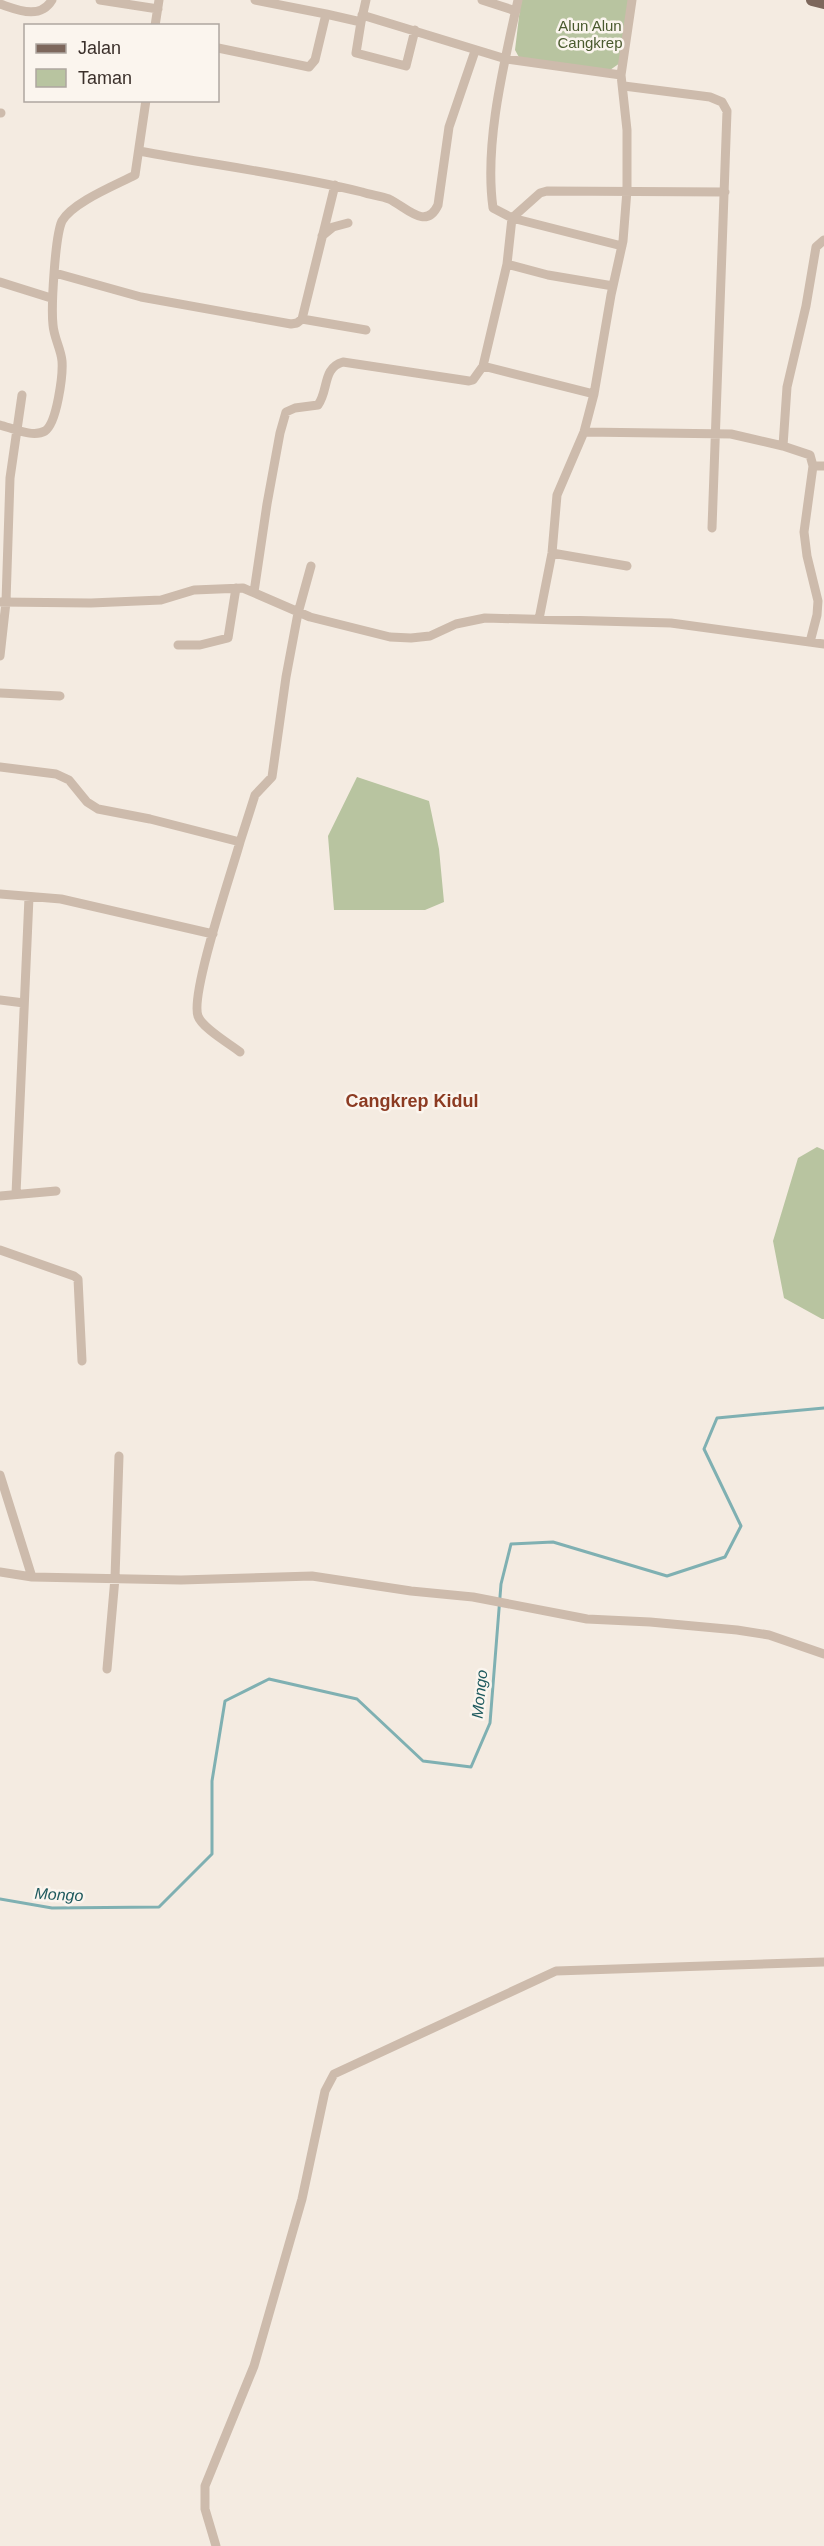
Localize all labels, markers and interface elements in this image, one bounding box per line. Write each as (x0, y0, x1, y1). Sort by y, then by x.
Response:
park label: Alun Alun Cangkrep (557, 17, 623, 51)
legend (24, 24, 219, 102)
text: Jalan (78, 38, 121, 58)
text: Taman (78, 68, 132, 88)
district label: Cangkrep Kidul (345, 1091, 479, 1111)
water label: Mongo (468, 1669, 491, 1719)
water label: Mongo (34, 1885, 84, 1904)

